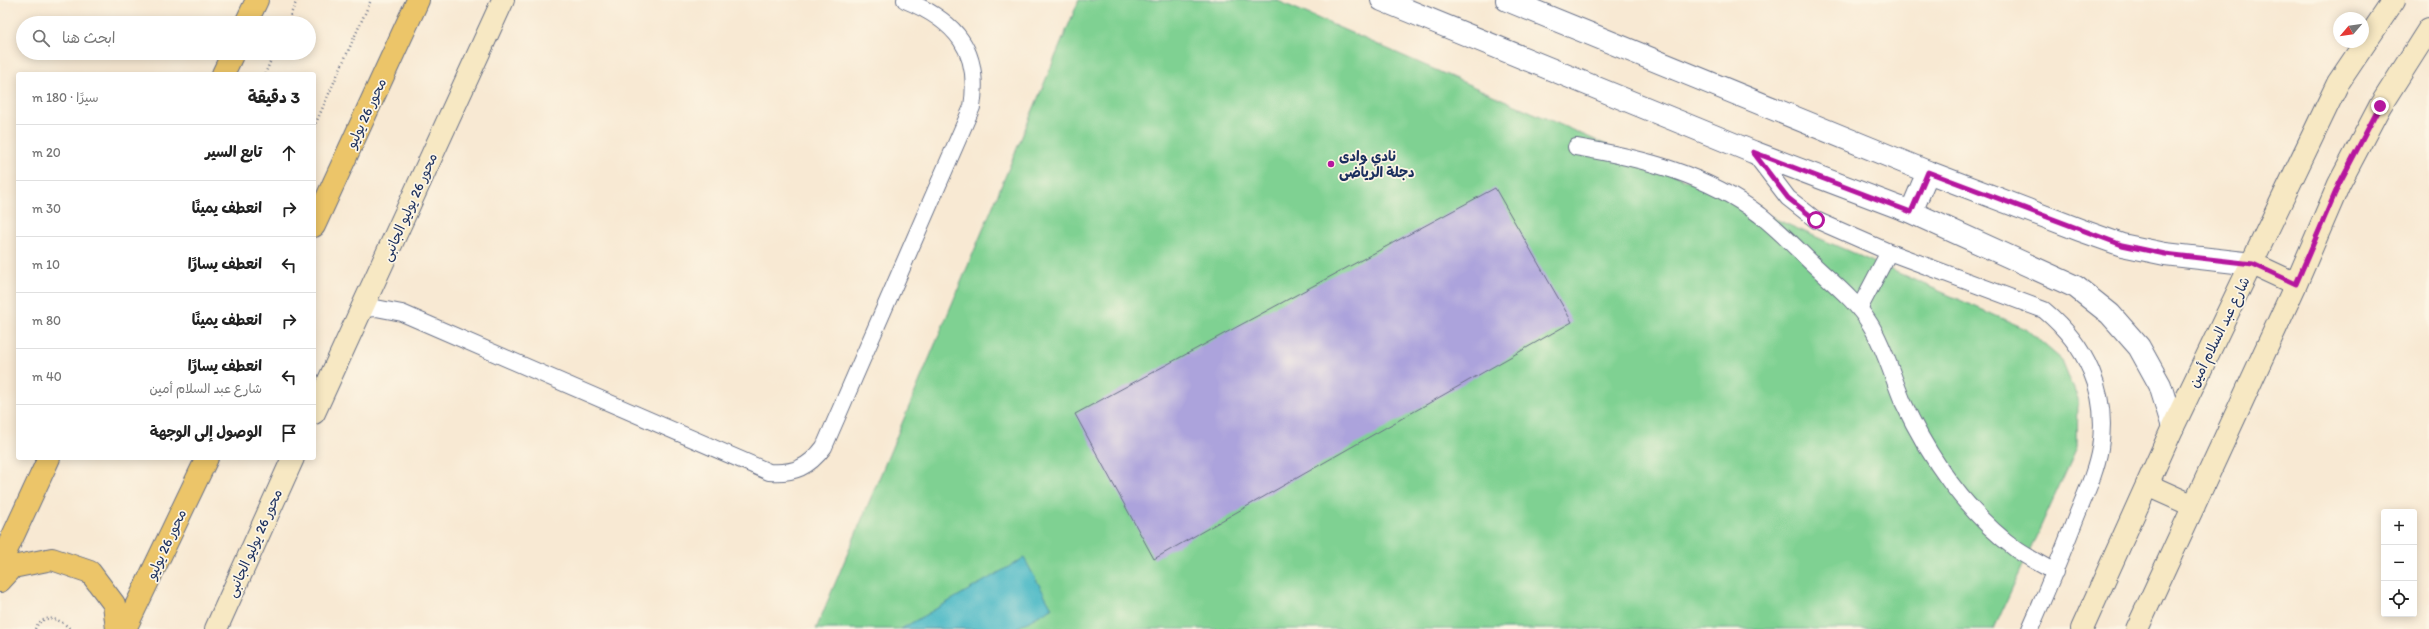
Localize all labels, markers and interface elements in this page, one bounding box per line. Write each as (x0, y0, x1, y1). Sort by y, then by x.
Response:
north arrow (2333, 12, 2369, 48)
search box (16, 16, 316, 60)
icon: search (30, 27, 52, 49)
text: ابحث هنا (62, 29, 116, 47)
street label: محور 26 يوليو (342, 76, 390, 152)
text: 3 دقيقة (248, 87, 300, 107)
text: سيرًا · 180 m (32, 90, 99, 105)
route end (2371, 97, 2389, 115)
icon: ahead (278, 142, 300, 164)
text: تابع السير (205, 143, 262, 161)
text: 20 m (32, 145, 61, 160)
place label: نادي وادى دجلة الرياضى (1339, 148, 1415, 181)
street label: محور 26 يوليو الجانبى (378, 150, 442, 264)
marker: نادي وادى دجلة الرياضى (1326, 159, 1336, 169)
icon: right (278, 198, 300, 220)
text: انعطف يمينًا (192, 199, 262, 217)
text: 30 m (32, 201, 61, 216)
route start (1807, 211, 1825, 229)
icon: left (278, 254, 300, 276)
text: انعطف يسارًا (188, 255, 262, 273)
text: 10 m (32, 257, 60, 272)
street label: شارع عبد السلام أمين (2185, 274, 2255, 391)
icon: right (278, 310, 300, 332)
text: انعطف يمينًا (192, 311, 262, 329)
text: 80 m (32, 313, 61, 328)
text: انعطف يسارًا (188, 357, 262, 375)
icon: left (278, 366, 300, 388)
text: 40 m (32, 369, 62, 384)
text: شارع عبد السلام أمين (149, 381, 262, 396)
icon: arrive (278, 422, 300, 444)
text: الوصول إلى الوجهة (150, 423, 262, 441)
street label: محور 26 يوليو الجانبى (223, 486, 287, 600)
street label: محور 26 يوليو (142, 507, 190, 583)
map controls (2381, 509, 2417, 617)
button: + (2381, 509, 2417, 545)
button: − (2381, 545, 2417, 581)
button: locate (2381, 581, 2417, 617)

